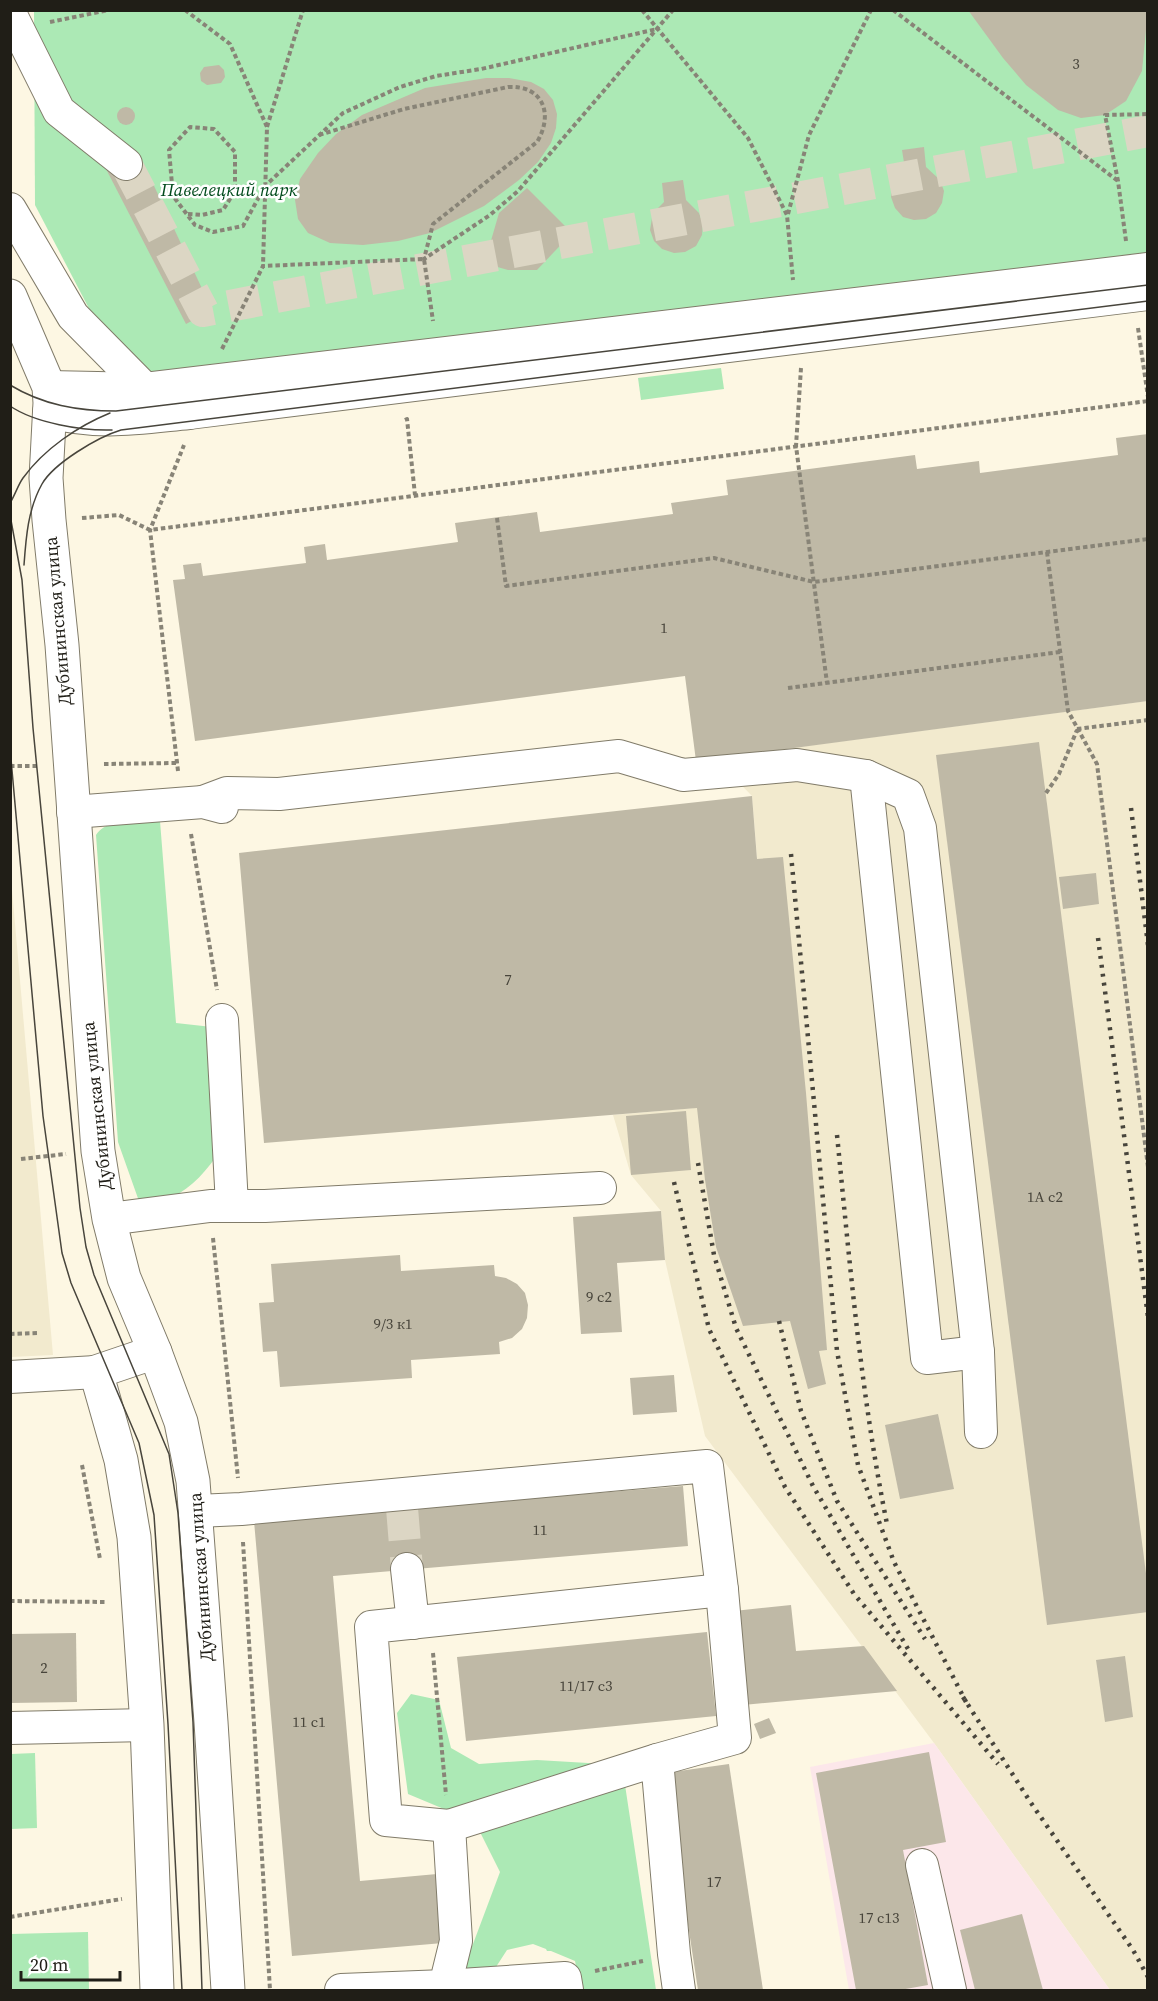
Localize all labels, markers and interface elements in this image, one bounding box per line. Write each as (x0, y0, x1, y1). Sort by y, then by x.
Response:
house number: 3 (1072, 53, 1080, 74)
park label: Павелецкий парк (160, 177, 297, 202)
street label: Дубининская улица (38, 535, 77, 706)
house number: 1 (660, 617, 668, 638)
house number: 7 (504, 969, 512, 990)
street label: Дубининская улица (75, 1020, 118, 1192)
house number: 1A c2 (1027, 1186, 1063, 1207)
house number: 9 c2 (586, 1286, 612, 1307)
house number: 9/3 к1 (373, 1313, 413, 1334)
street label: Дубининская улица (182, 1491, 219, 1662)
house number: 11 (532, 1519, 548, 1540)
house number: 2 (40, 1657, 48, 1678)
house number: 11/17 с3 (559, 1675, 613, 1696)
house number: 11 с1 (292, 1711, 326, 1732)
house number: 17 (706, 1871, 722, 1892)
house number: 17 с13 (859, 1907, 899, 1928)
scale bar (21, 1944, 120, 1982)
text: 20 m (30, 1952, 68, 1977)

